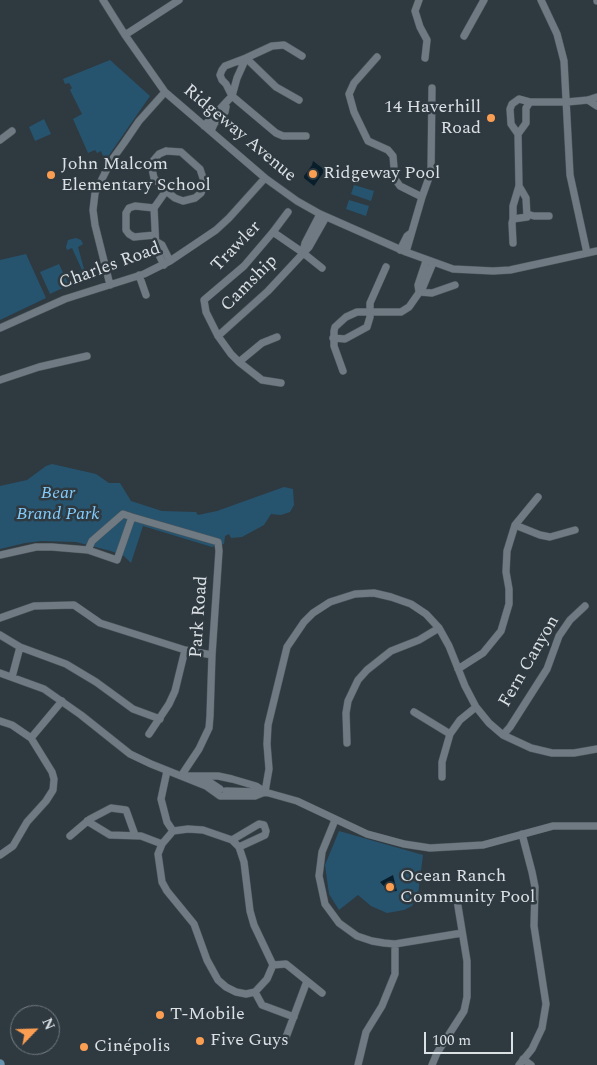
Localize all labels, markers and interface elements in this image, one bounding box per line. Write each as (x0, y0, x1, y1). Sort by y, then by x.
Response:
street label: Ridgeway Avenue (178, 80, 300, 188)
place label: 14 Haverhill Road (384, 97, 481, 140)
marker: 14 Haverhill Road (485, 112, 497, 124)
place label: John Malcom Elementary School (61, 154, 211, 196)
place label: Ridgeway Pool (323, 163, 440, 185)
marker: Ridgeway Pool (307, 168, 319, 180)
marker: John Malcom Elementary School (45, 169, 57, 181)
street label: Trawler (208, 217, 266, 277)
street label: Charles Road (56, 239, 164, 295)
street label: Camship (217, 251, 283, 317)
park label: Bear Brand Park (16, 483, 100, 526)
street label: Park Road (186, 575, 214, 659)
street label: Fern Canyon (495, 612, 565, 712)
place label: Ocean Ranch Community Pool (400, 866, 535, 909)
marker: Ocean Ranch Community Pool (384, 881, 396, 893)
place label: T-Mobile (170, 1004, 245, 1026)
north arrow (10, 1005, 60, 1055)
marker: T-Mobile (154, 1009, 166, 1021)
text: N (36, 1015, 60, 1034)
scale bar (427, 1022, 516, 1054)
text: 100 m (432, 1029, 471, 1052)
place label: Five Guys (210, 1030, 289, 1052)
marker: Five Guys (194, 1035, 206, 1047)
place label: Cinépolis (94, 1036, 171, 1058)
marker: Cinépolis (78, 1041, 90, 1053)

